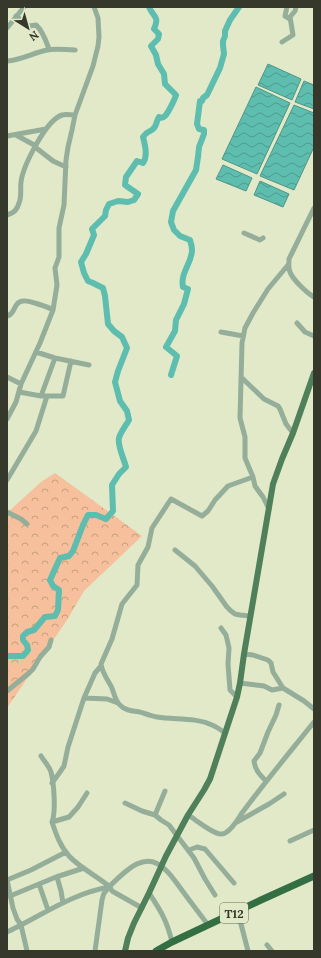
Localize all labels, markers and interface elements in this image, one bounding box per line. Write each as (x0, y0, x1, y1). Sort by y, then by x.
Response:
north arrow (8, 8, 48, 48)
text: N (26, 28, 42, 44)
road number: T12 (220, 903, 248, 923)

